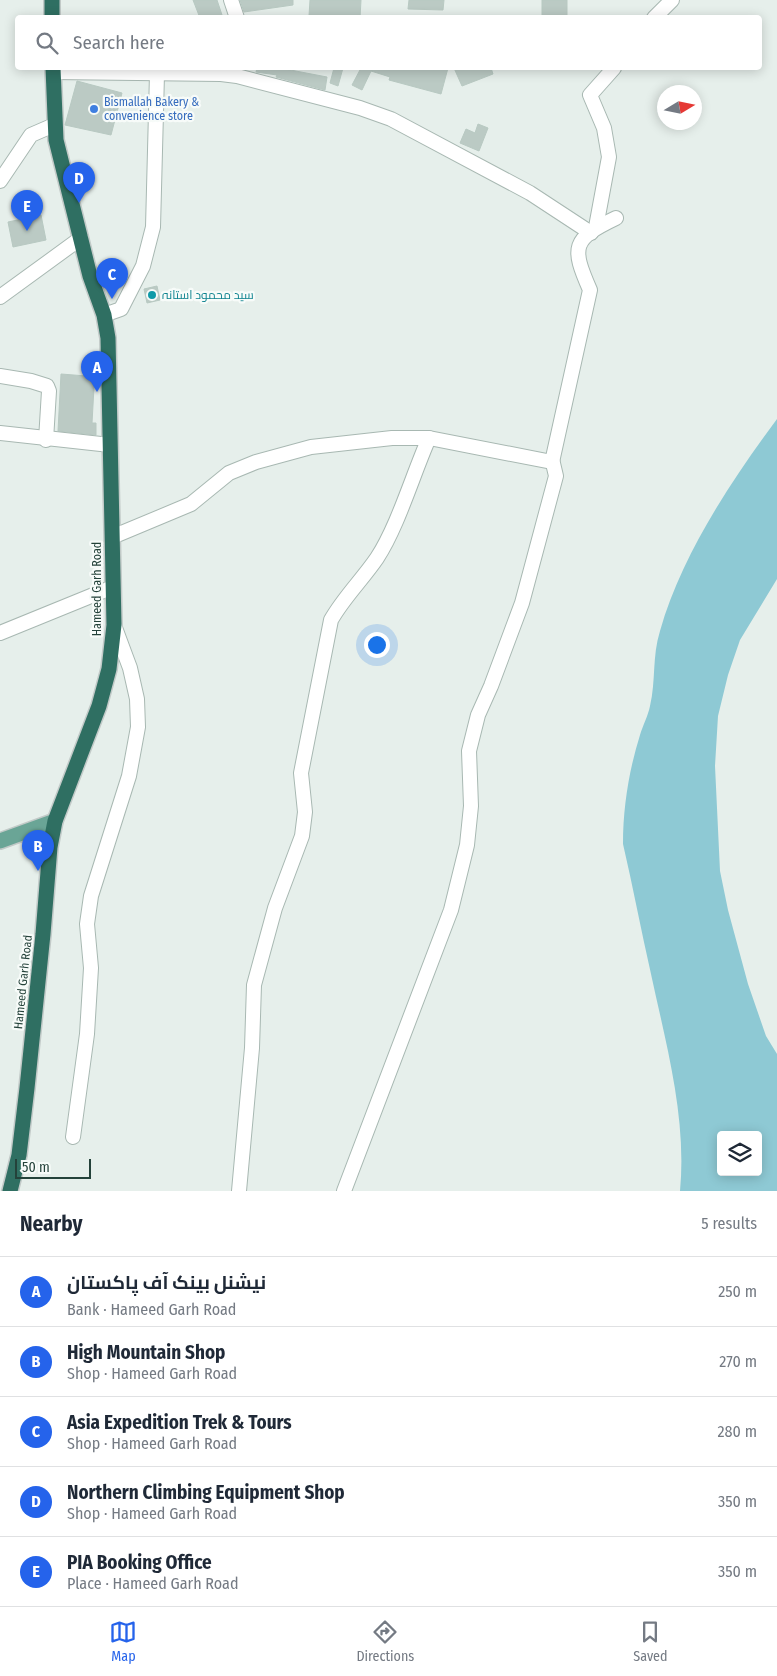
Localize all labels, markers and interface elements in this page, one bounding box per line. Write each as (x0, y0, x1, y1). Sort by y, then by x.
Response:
search box (15, 15, 762, 70)
icon: search (33, 29, 61, 57)
text: Search here (73, 31, 165, 54)
north arrow (657, 85, 702, 130)
place label: Bismallah Bakery & convenience store (104, 95, 199, 123)
marker: Bismallah Bakery & convenience store (88, 103, 100, 115)
pin: D (63, 162, 95, 203)
pin: E (11, 190, 43, 231)
pin: C (96, 258, 128, 299)
place label: سید محمود استانہ (162, 288, 254, 302)
marker: سید محمود استانہ (146, 289, 158, 301)
pin: A (81, 351, 113, 392)
street label: Hameed Garh Road (90, 542, 104, 636)
your location (364, 632, 390, 658)
pin: B (22, 830, 54, 871)
street label: Hameed Garh Road (11, 934, 35, 1030)
map controls (717, 1131, 762, 1176)
button: layers (717, 1131, 762, 1176)
scale bar (15, 1156, 91, 1179)
text: 50 m (22, 1159, 50, 1176)
text: Nearby (20, 1211, 82, 1237)
text: 5 results (701, 1214, 757, 1233)
text: نیشنل بینک آف پاکستان (67, 1271, 266, 1294)
text: A (32, 1282, 40, 1301)
text: 250 m (718, 1282, 757, 1301)
text: Bank · Hameed Garh Road (67, 1300, 236, 1319)
text: High Mountain Shop (67, 1341, 225, 1364)
text: B (32, 1352, 40, 1371)
text: 270 m (719, 1352, 757, 1371)
text: Shop · Hameed Garh Road (67, 1364, 237, 1383)
text: Asia Expedition Trek & Tours (67, 1411, 292, 1434)
text: C (32, 1422, 40, 1441)
text: 280 m (718, 1422, 757, 1441)
text: Shop · Hameed Garh Road (67, 1434, 237, 1453)
text: Northern Climbing Equipment Shop (67, 1481, 345, 1504)
text: D (31, 1492, 41, 1511)
text: 350 m (718, 1492, 757, 1511)
text: Shop · Hameed Garh Road (67, 1504, 237, 1523)
text: PIA Booking Office (67, 1551, 212, 1574)
text: E (32, 1562, 40, 1581)
text: 350 m (718, 1562, 757, 1581)
text: Place · Hameed Garh Road (67, 1574, 239, 1593)
tab: Map (109, 1618, 137, 1665)
tab: Directions (356, 1618, 414, 1665)
tab: Saved (633, 1618, 668, 1665)

